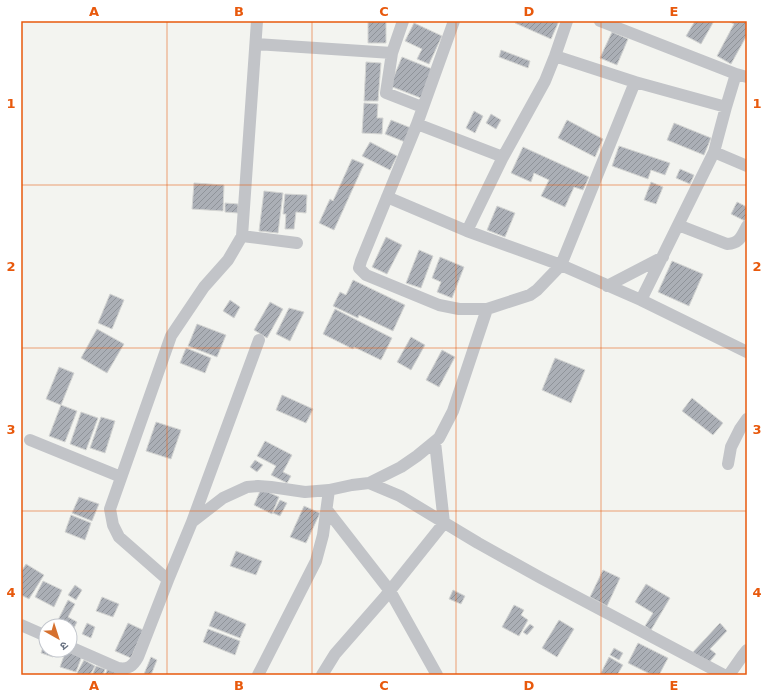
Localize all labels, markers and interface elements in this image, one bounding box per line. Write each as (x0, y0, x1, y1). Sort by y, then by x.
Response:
text: A (89, 4, 99, 19)
text: B (234, 4, 244, 19)
text: C (379, 4, 389, 19)
text: D (524, 4, 535, 19)
text: E (670, 4, 678, 19)
text: 1 (6, 96, 16, 111)
text: 1 (752, 96, 762, 111)
text: 2 (6, 259, 16, 274)
text: 2 (752, 259, 762, 274)
text: 3 (6, 422, 16, 437)
text: 3 (752, 422, 762, 437)
text: 4 (6, 585, 16, 600)
text: 4 (752, 585, 762, 600)
north arrow (38, 618, 78, 658)
text: उ (57, 638, 71, 653)
text: A (89, 678, 99, 693)
text: B (234, 678, 244, 693)
text: C (379, 678, 389, 693)
text: D (524, 678, 535, 693)
text: E (670, 678, 678, 693)

